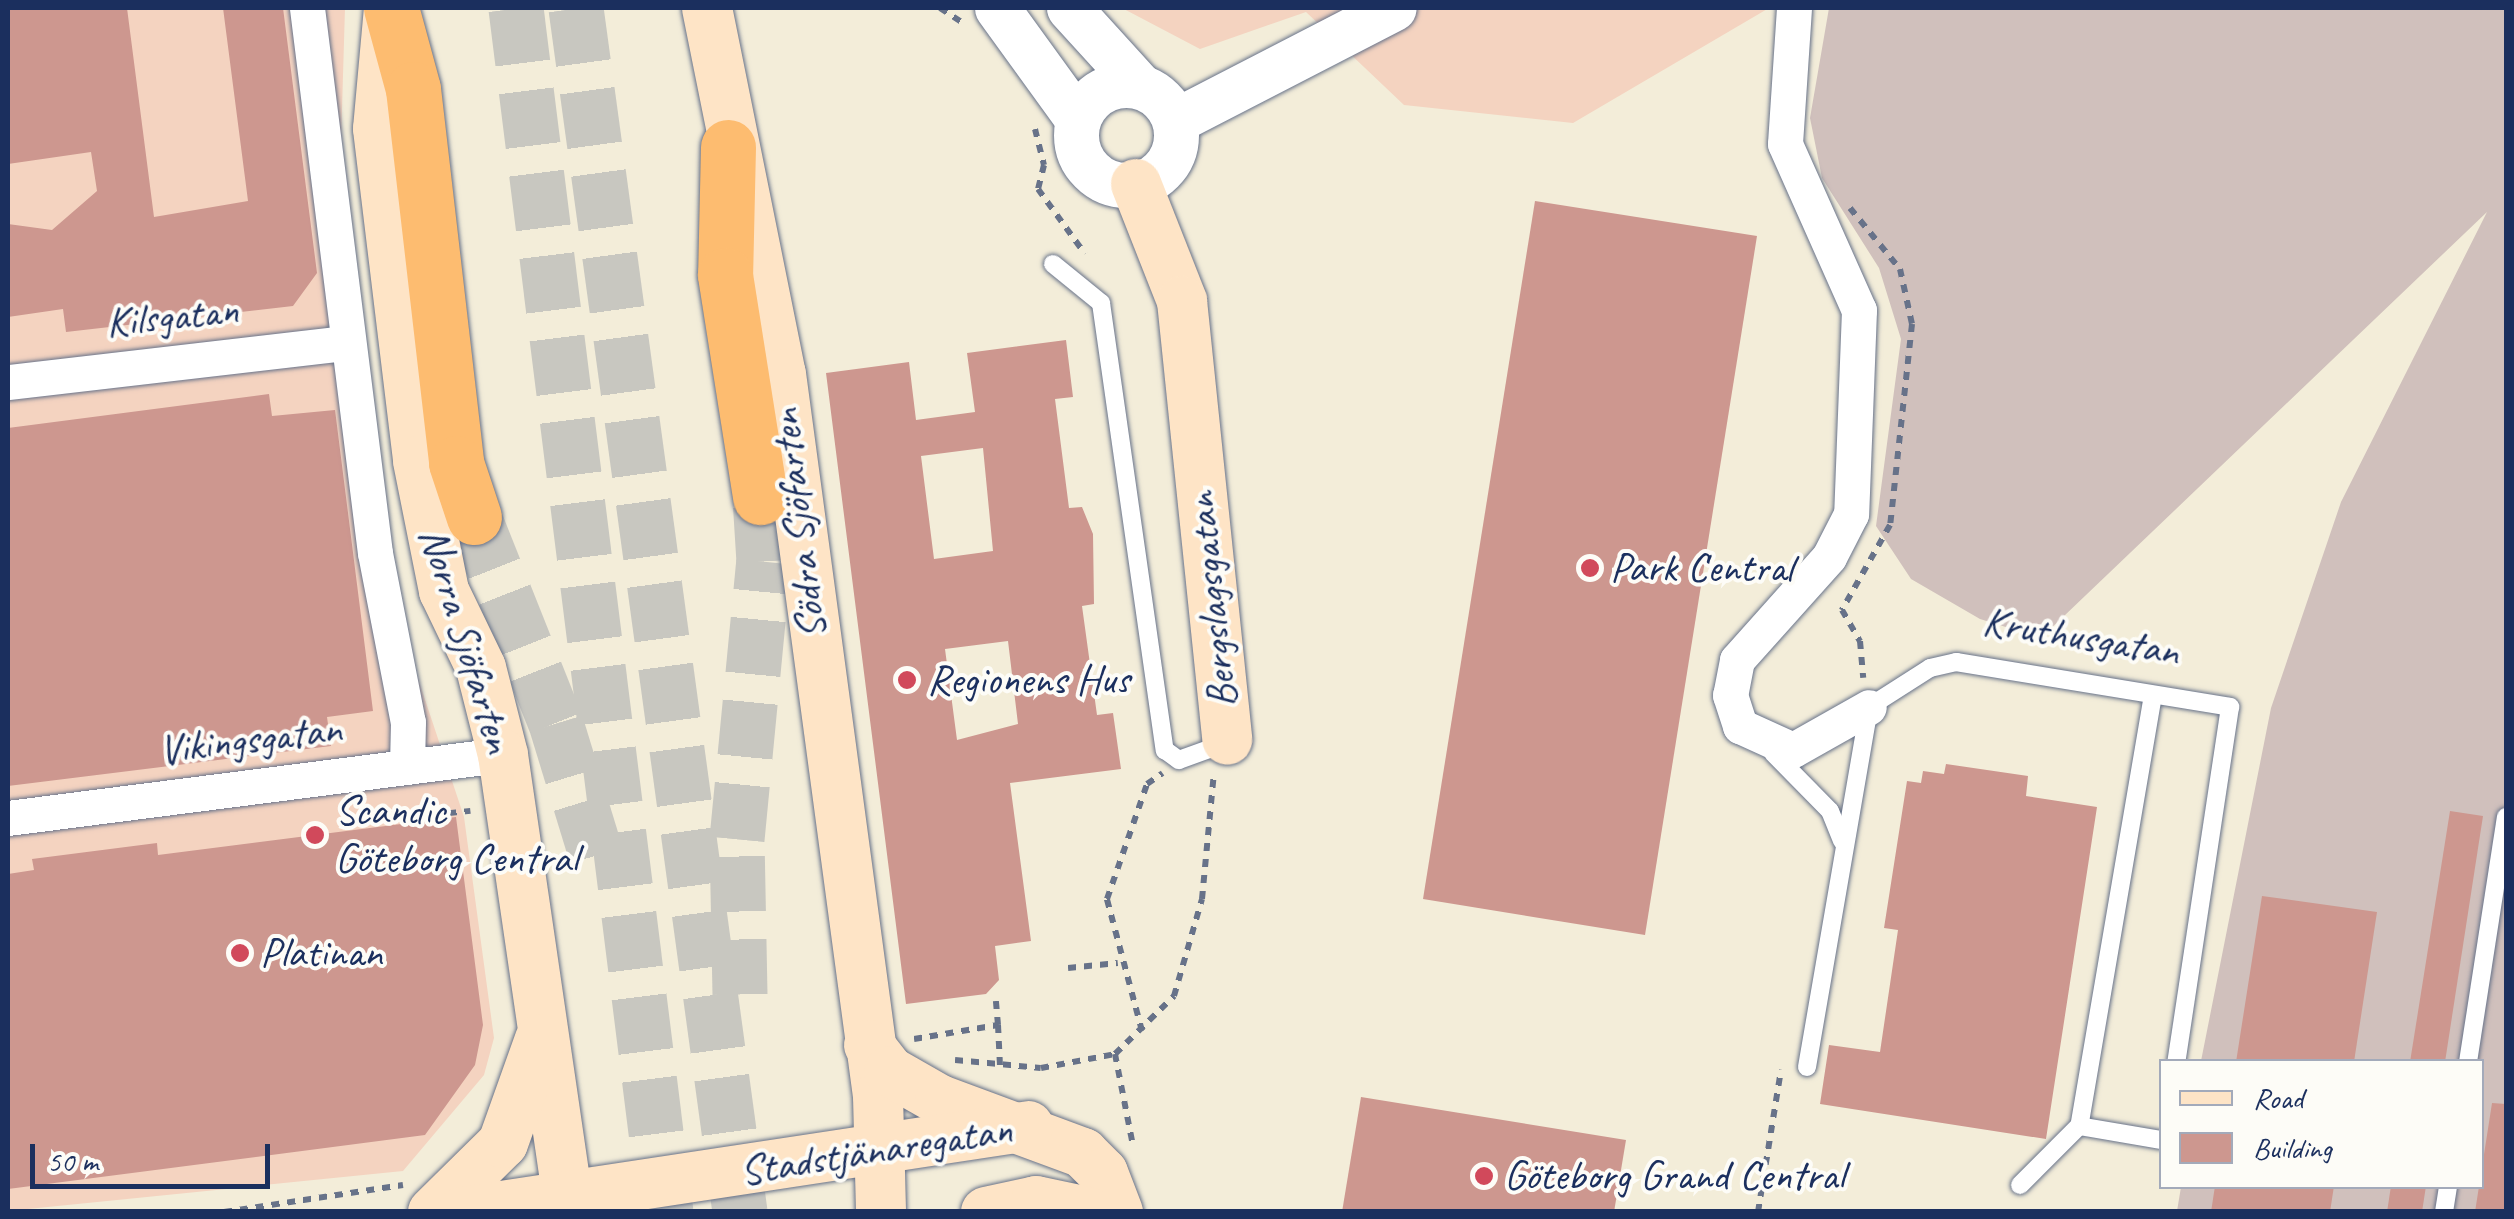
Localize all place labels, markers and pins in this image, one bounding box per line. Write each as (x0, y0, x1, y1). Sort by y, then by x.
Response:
place label: Park Central (1610, 543, 1792, 593)
marker: Park Central (1579, 557, 1601, 579)
place label: Regionens Hus (927, 655, 1130, 705)
marker: Regionens Hus (896, 669, 918, 691)
place label: Scandic Göteborg Central (335, 786, 576, 884)
marker: Scandic Göteborg Central (304, 824, 326, 846)
place label: Platinan (260, 928, 382, 978)
marker: Platinan (229, 942, 251, 964)
place label: Göteborg Grand Central (1504, 1151, 1845, 1201)
marker: Göteborg Grand Central (1473, 1165, 1495, 1187)

